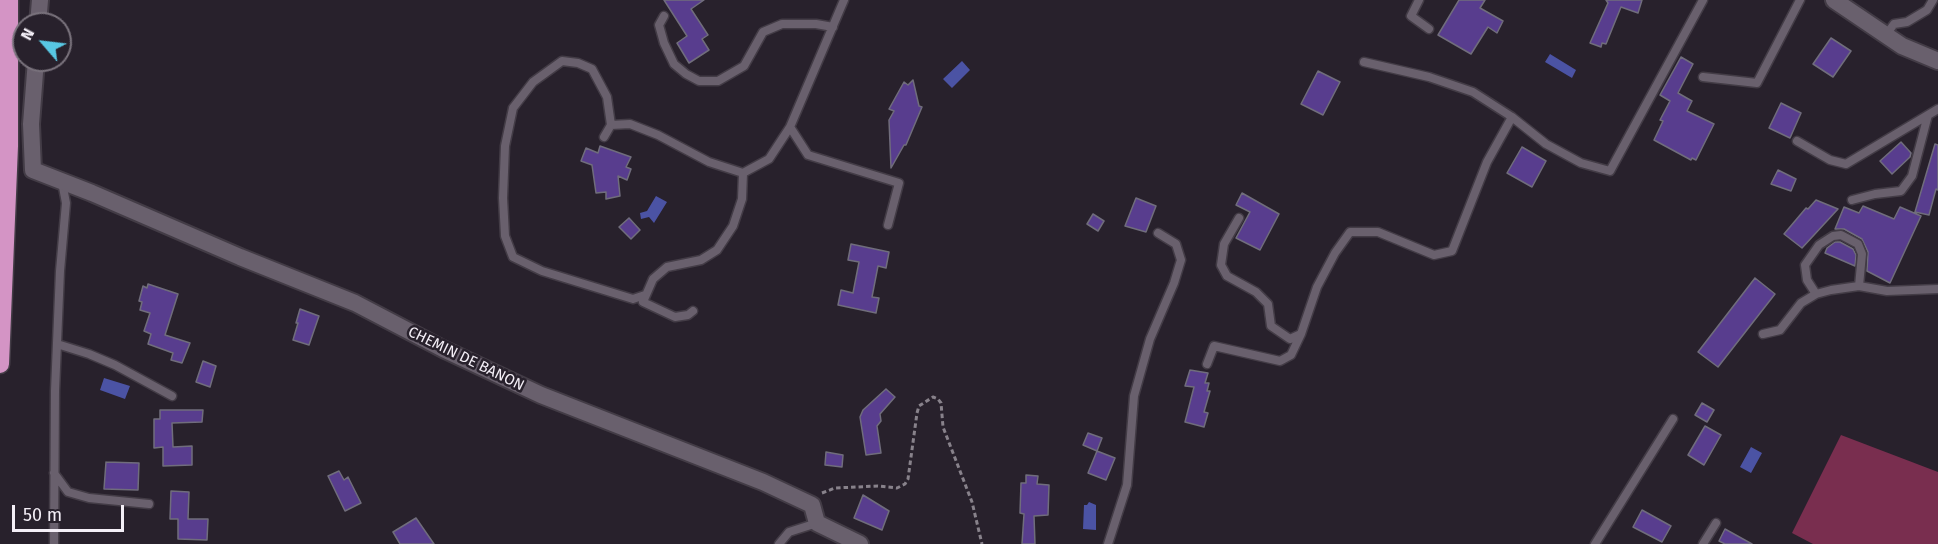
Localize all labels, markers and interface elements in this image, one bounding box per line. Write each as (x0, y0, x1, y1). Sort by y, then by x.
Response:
north arrow (12, 12, 72, 72)
text: N (17, 25, 38, 43)
street label: CHEMIN DE BANON (405, 323, 527, 395)
scale bar (15, 493, 128, 531)
text: 50 m (23, 504, 62, 526)

